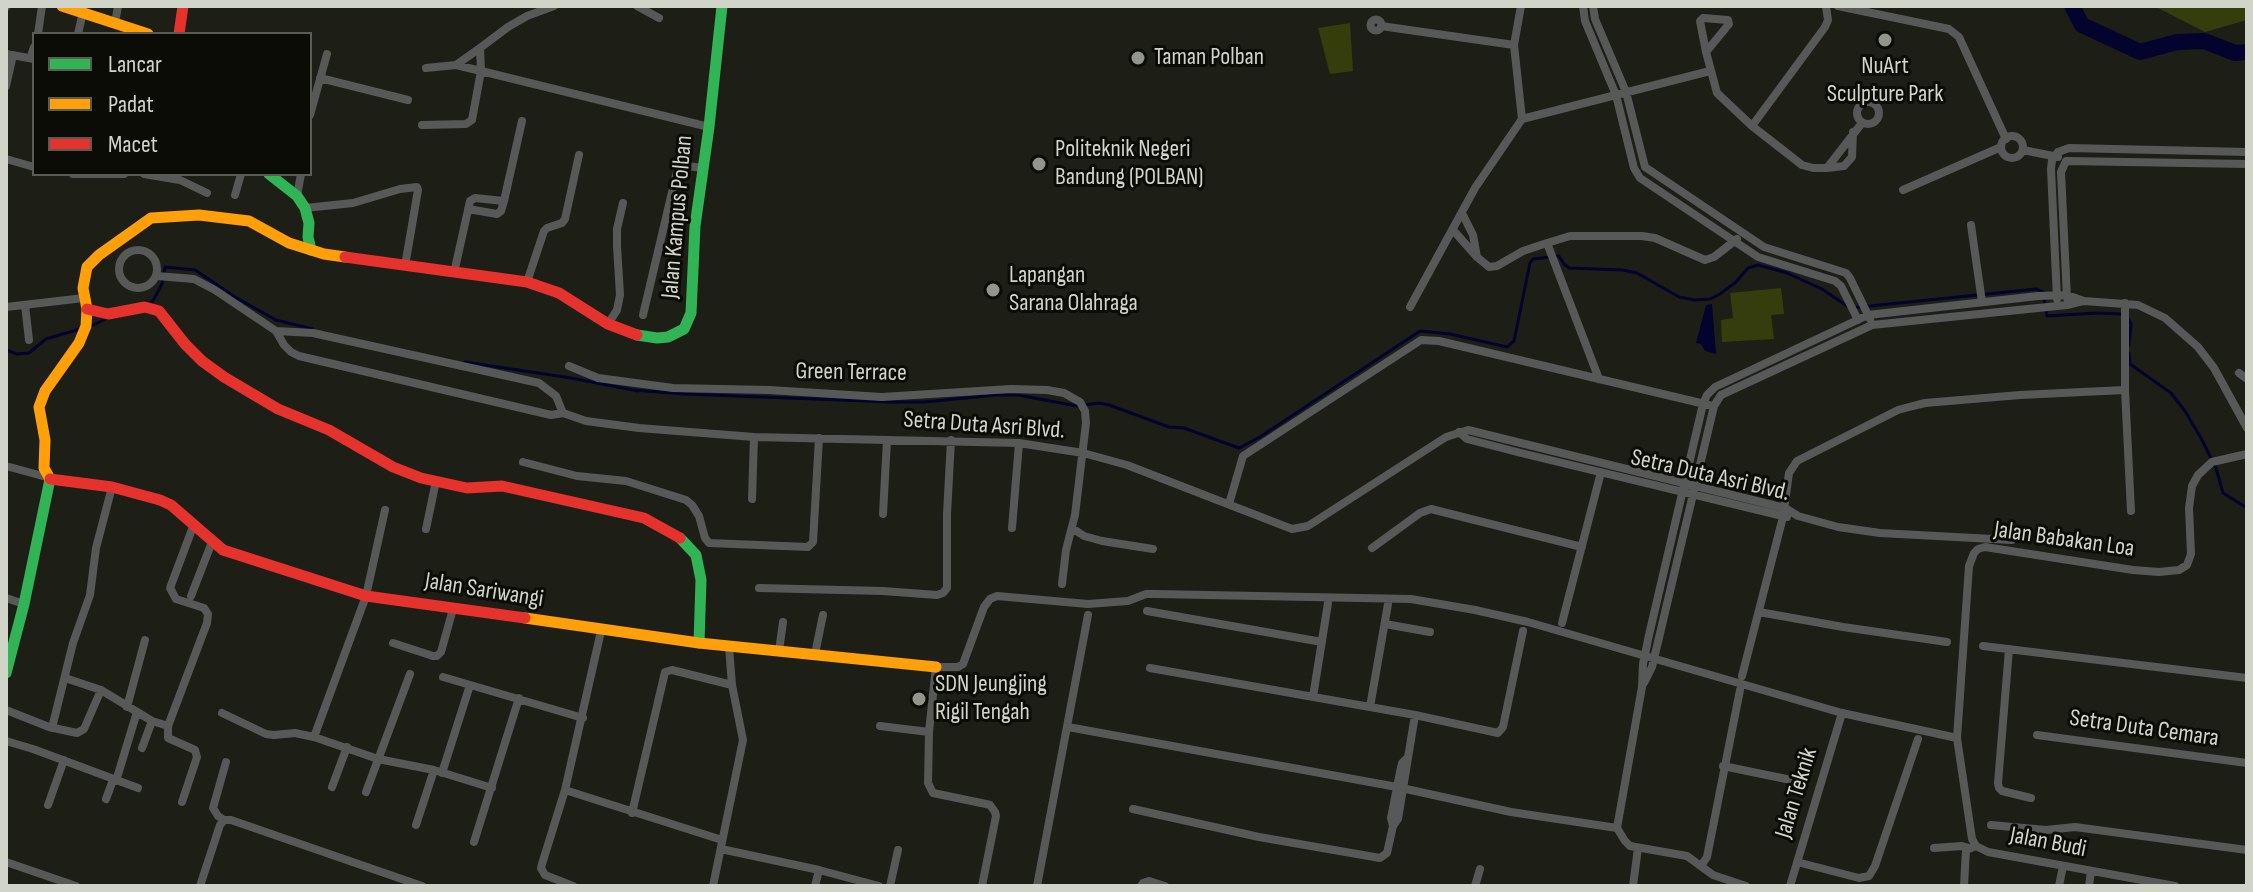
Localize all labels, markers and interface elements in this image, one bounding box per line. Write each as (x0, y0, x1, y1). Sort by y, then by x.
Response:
marker: NuArt Sculpture Park (1876, 31, 1894, 49)
legend (32, 32, 312, 176)
place label: Taman Polban (1154, 44, 1264, 72)
marker: Taman Polban (1129, 49, 1147, 67)
text: Lancar (108, 50, 162, 79)
place label: NuArt Sculpture Park (1827, 53, 1943, 109)
text: Padat (108, 90, 154, 119)
text: Macet (108, 130, 158, 159)
street label: Jalan Kampus Polban (657, 134, 699, 300)
place label: Politeknik Negeri Bandung (POLBAN) (1055, 136, 1203, 192)
marker: Politeknik Negeri Bandung (POLBAN) (1030, 155, 1048, 173)
place label: Lapangan Sarana Olahraga (1009, 262, 1138, 318)
marker: Lapangan Sarana Olahraga (984, 281, 1002, 299)
street label: Green Terrace (795, 358, 907, 388)
street label: Setra Duta Asri Blvd. (902, 406, 1066, 446)
street label: Setra Duta Asri Blvd. (1628, 444, 1792, 508)
street label: Jalan Babakan Loa (1992, 516, 2136, 564)
street label: Jalan Sariwangi (423, 567, 545, 615)
place label: SDN Jeungjing Rigil Tengah (935, 671, 1047, 727)
marker: SDN Jeungjing Rigil Tengah (910, 690, 928, 708)
street label: Setra Duta Cemara (2068, 704, 2220, 754)
street label: Jalan Teknik (1770, 744, 1824, 842)
street label: Jalan Budi (2007, 822, 2089, 864)

